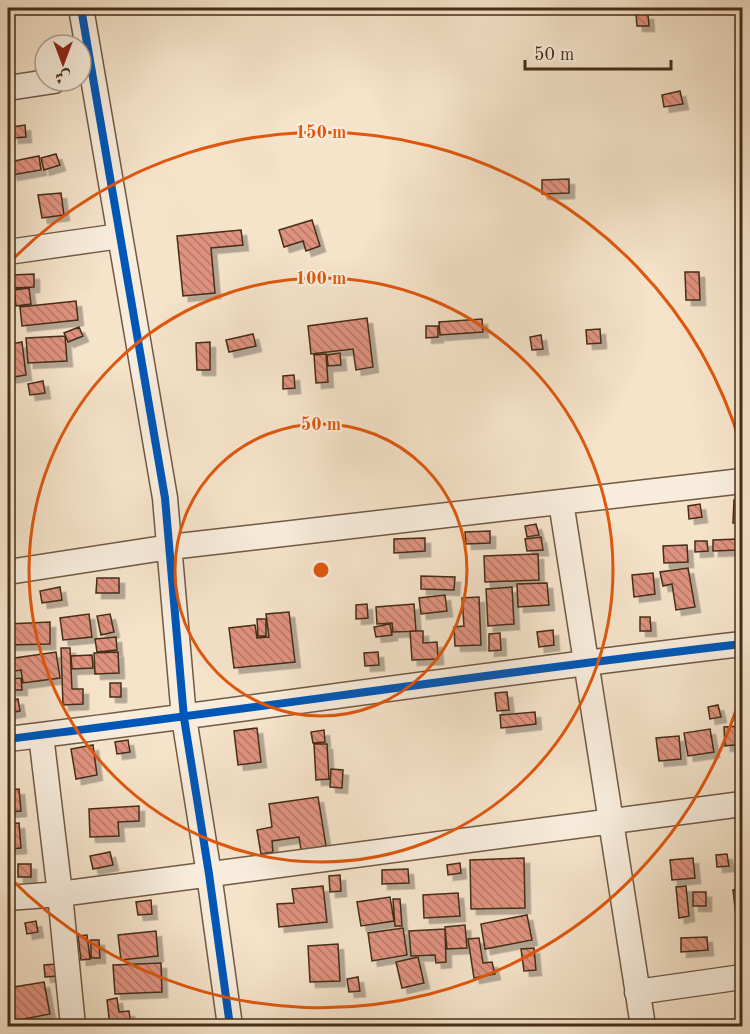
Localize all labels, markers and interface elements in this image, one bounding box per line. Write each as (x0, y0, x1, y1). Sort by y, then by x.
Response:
north arrow (33, 33, 93, 93)
scale bar (525, 33, 670, 71)
text: 50 m (534, 46, 574, 64)
text: ش (55, 68, 71, 84)
text: 150 m (296, 124, 346, 142)
text: 100 m (296, 270, 346, 288)
text: 50 m (301, 416, 341, 434)
centre of rings (311, 560, 331, 580)

